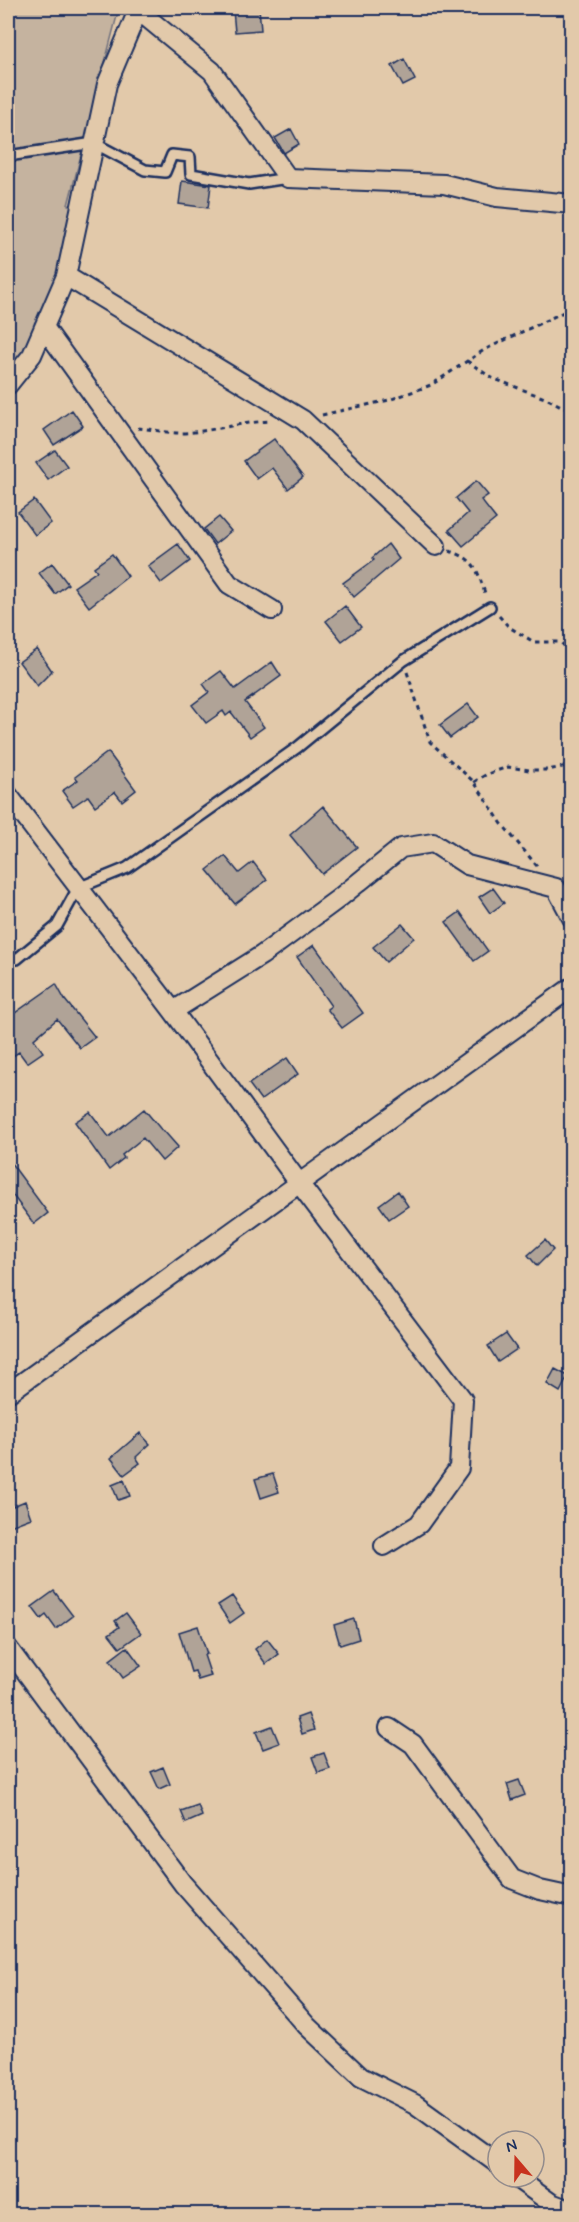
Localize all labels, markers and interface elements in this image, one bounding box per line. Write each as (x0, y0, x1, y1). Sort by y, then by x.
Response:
north arrow (486, 2129, 546, 2189)
text: N (503, 2135, 520, 2158)

